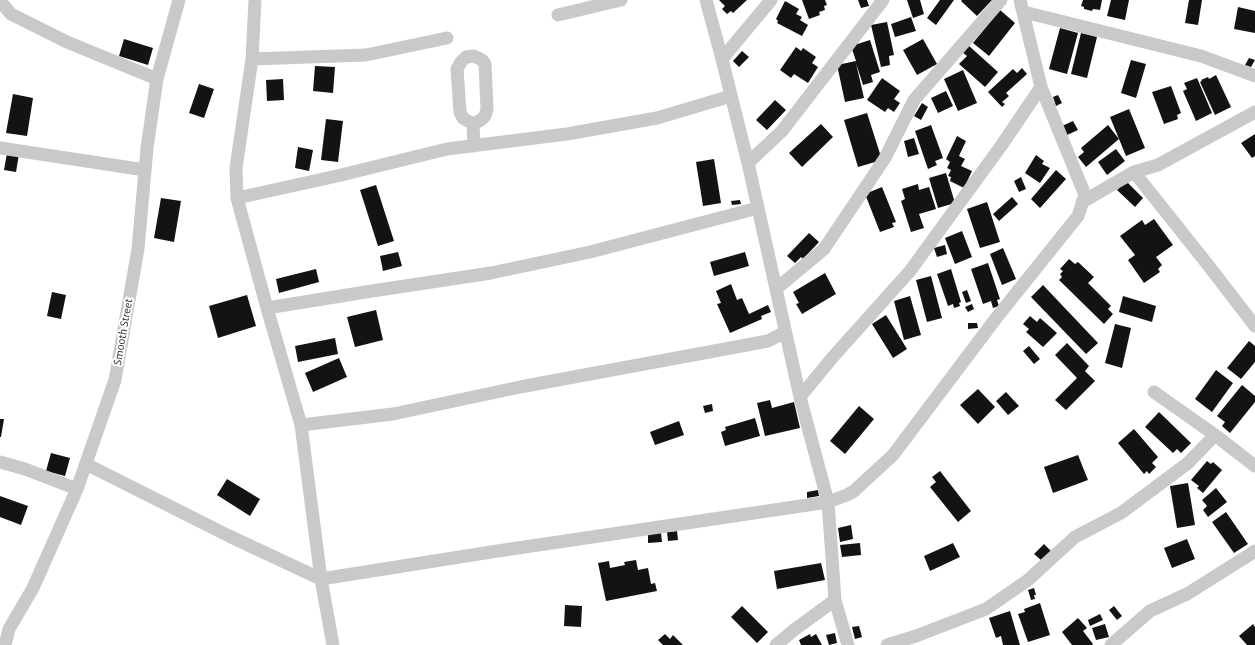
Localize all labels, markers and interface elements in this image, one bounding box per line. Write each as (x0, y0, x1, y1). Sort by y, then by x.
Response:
street label: Smooth Street (110, 298, 136, 366)

